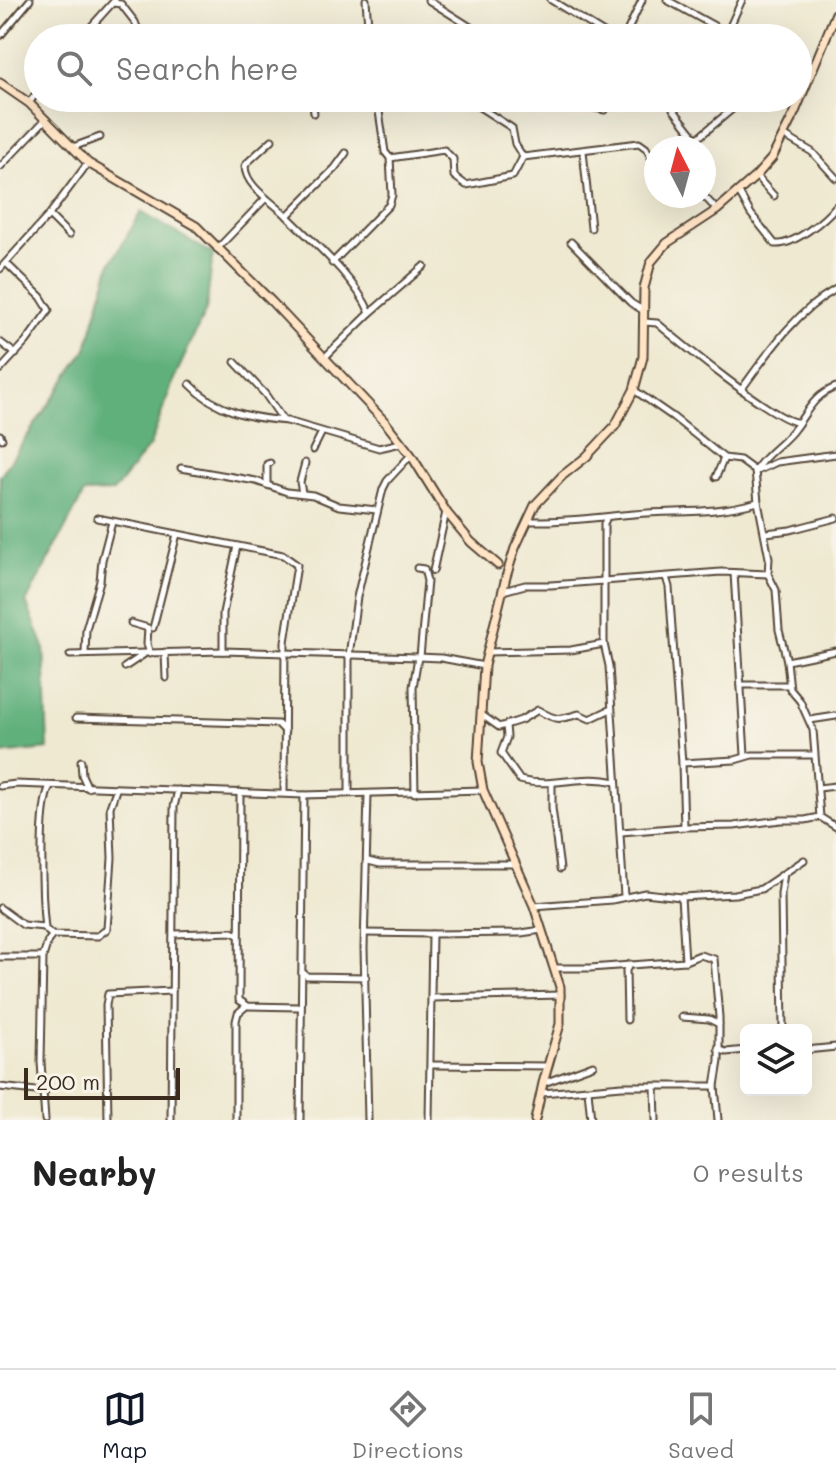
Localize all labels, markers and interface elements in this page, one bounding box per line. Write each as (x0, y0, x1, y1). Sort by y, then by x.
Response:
search box (24, 24, 812, 112)
icon: search (52, 46, 96, 90)
text: Search here (116, 48, 299, 88)
north arrow (644, 136, 716, 208)
map controls (740, 1024, 812, 1096)
button: layers (740, 1024, 812, 1096)
scale bar (24, 1064, 180, 1100)
text: 200 m (36, 1067, 100, 1096)
text: Nearby (32, 1150, 157, 1195)
text: 0 results (693, 1155, 804, 1189)
tab: Map (102, 1387, 147, 1464)
tab: Directions (352, 1387, 464, 1464)
tab: Saved (668, 1387, 734, 1464)

